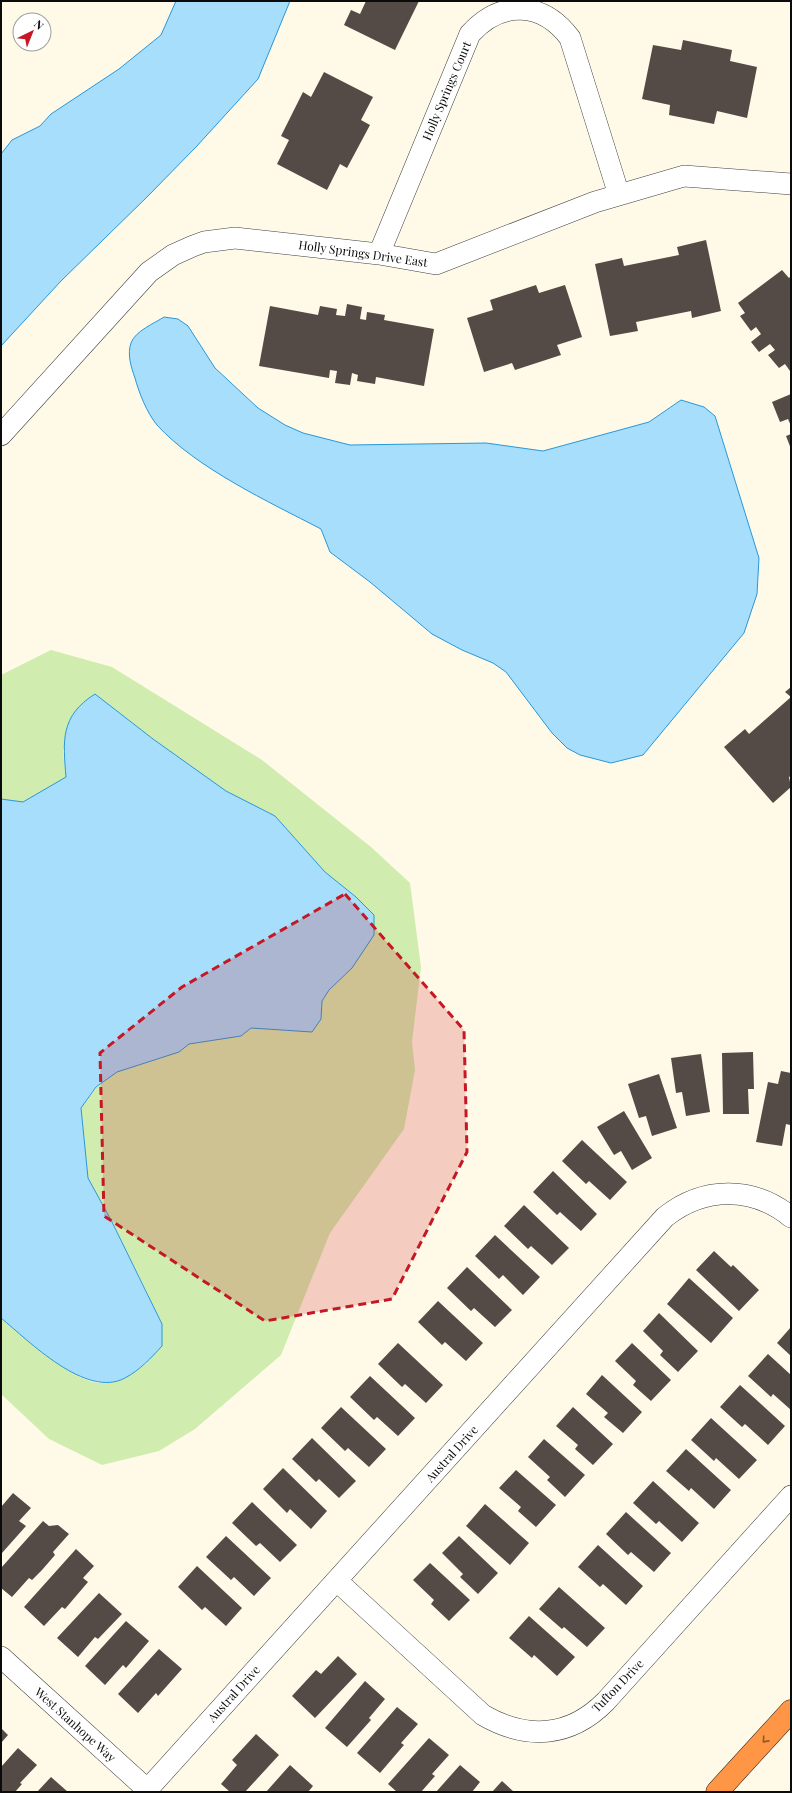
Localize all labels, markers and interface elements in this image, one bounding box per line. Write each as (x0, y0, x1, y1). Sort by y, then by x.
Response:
north arrow (12, 12, 52, 52)
text: N (31, 16, 47, 33)
street label: Holly Springs Court (418, 38, 474, 143)
street label: Holly Springs Drive East (298, 236, 429, 270)
street label: Austral Drive (421, 1422, 481, 1486)
street label: Tufton Drive (588, 1655, 647, 1715)
street label: Austral Drive (203, 1662, 263, 1726)
street label: West Stanhope Way (31, 1683, 120, 1765)
one-way arrow (763, 1735, 770, 1742)

